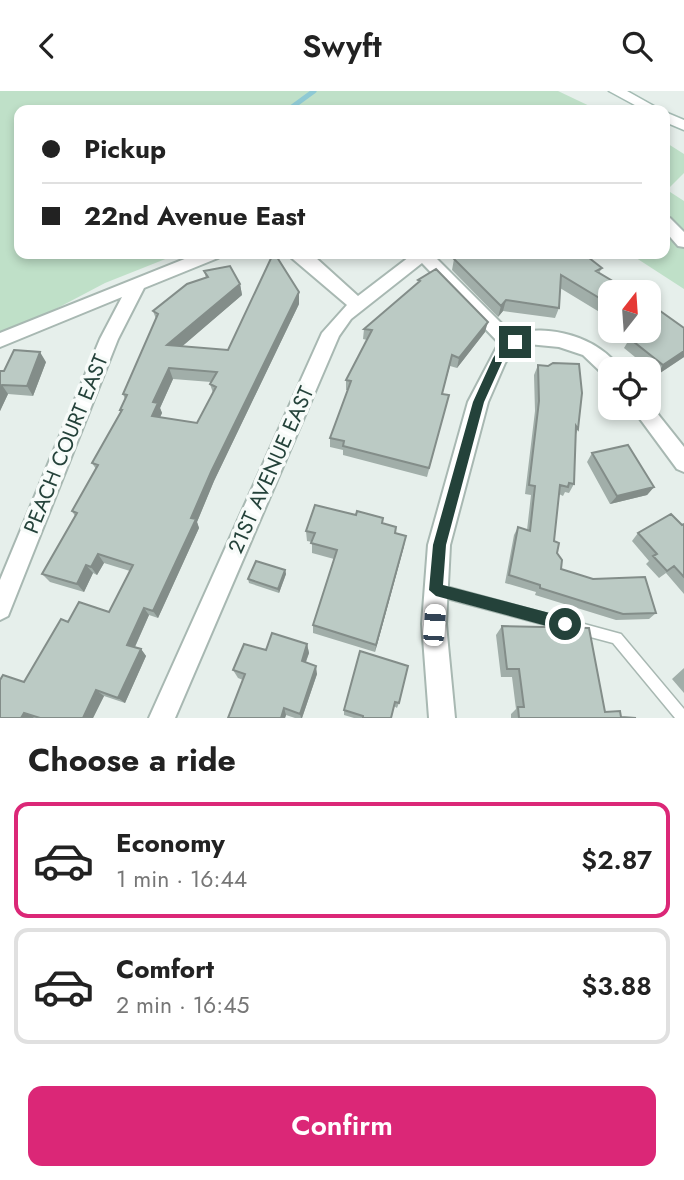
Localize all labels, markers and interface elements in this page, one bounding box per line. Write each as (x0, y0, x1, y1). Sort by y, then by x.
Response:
text: Swyft (302, 23, 382, 69)
icon: back (28, 27, 66, 65)
icon: search (618, 27, 656, 65)
text: Pickup (84, 130, 166, 168)
text: 22nd Avenue East (84, 197, 305, 235)
north arrow (598, 280, 662, 343)
map controls (598, 280, 661, 420)
route end (499, 326, 531, 358)
street label: PEACH COURT EAST (16, 350, 116, 538)
button: locate (598, 357, 661, 420)
street label: 21ST AVENUE EAST (221, 381, 321, 558)
car (423, 603, 446, 647)
route start (549, 608, 581, 640)
text: Choose a ride (28, 737, 236, 783)
text: Economy (116, 824, 225, 862)
icon: car (32, 829, 95, 892)
text: $2.87 (581, 841, 652, 879)
text: 1 min · 16:44 (116, 862, 247, 896)
text: Comfort (116, 950, 214, 988)
icon: car (32, 955, 95, 1018)
text: $3.88 (582, 967, 652, 1005)
text: 2 min · 16:45 (116, 988, 250, 1022)
button: Confirm (28, 1086, 656, 1166)

